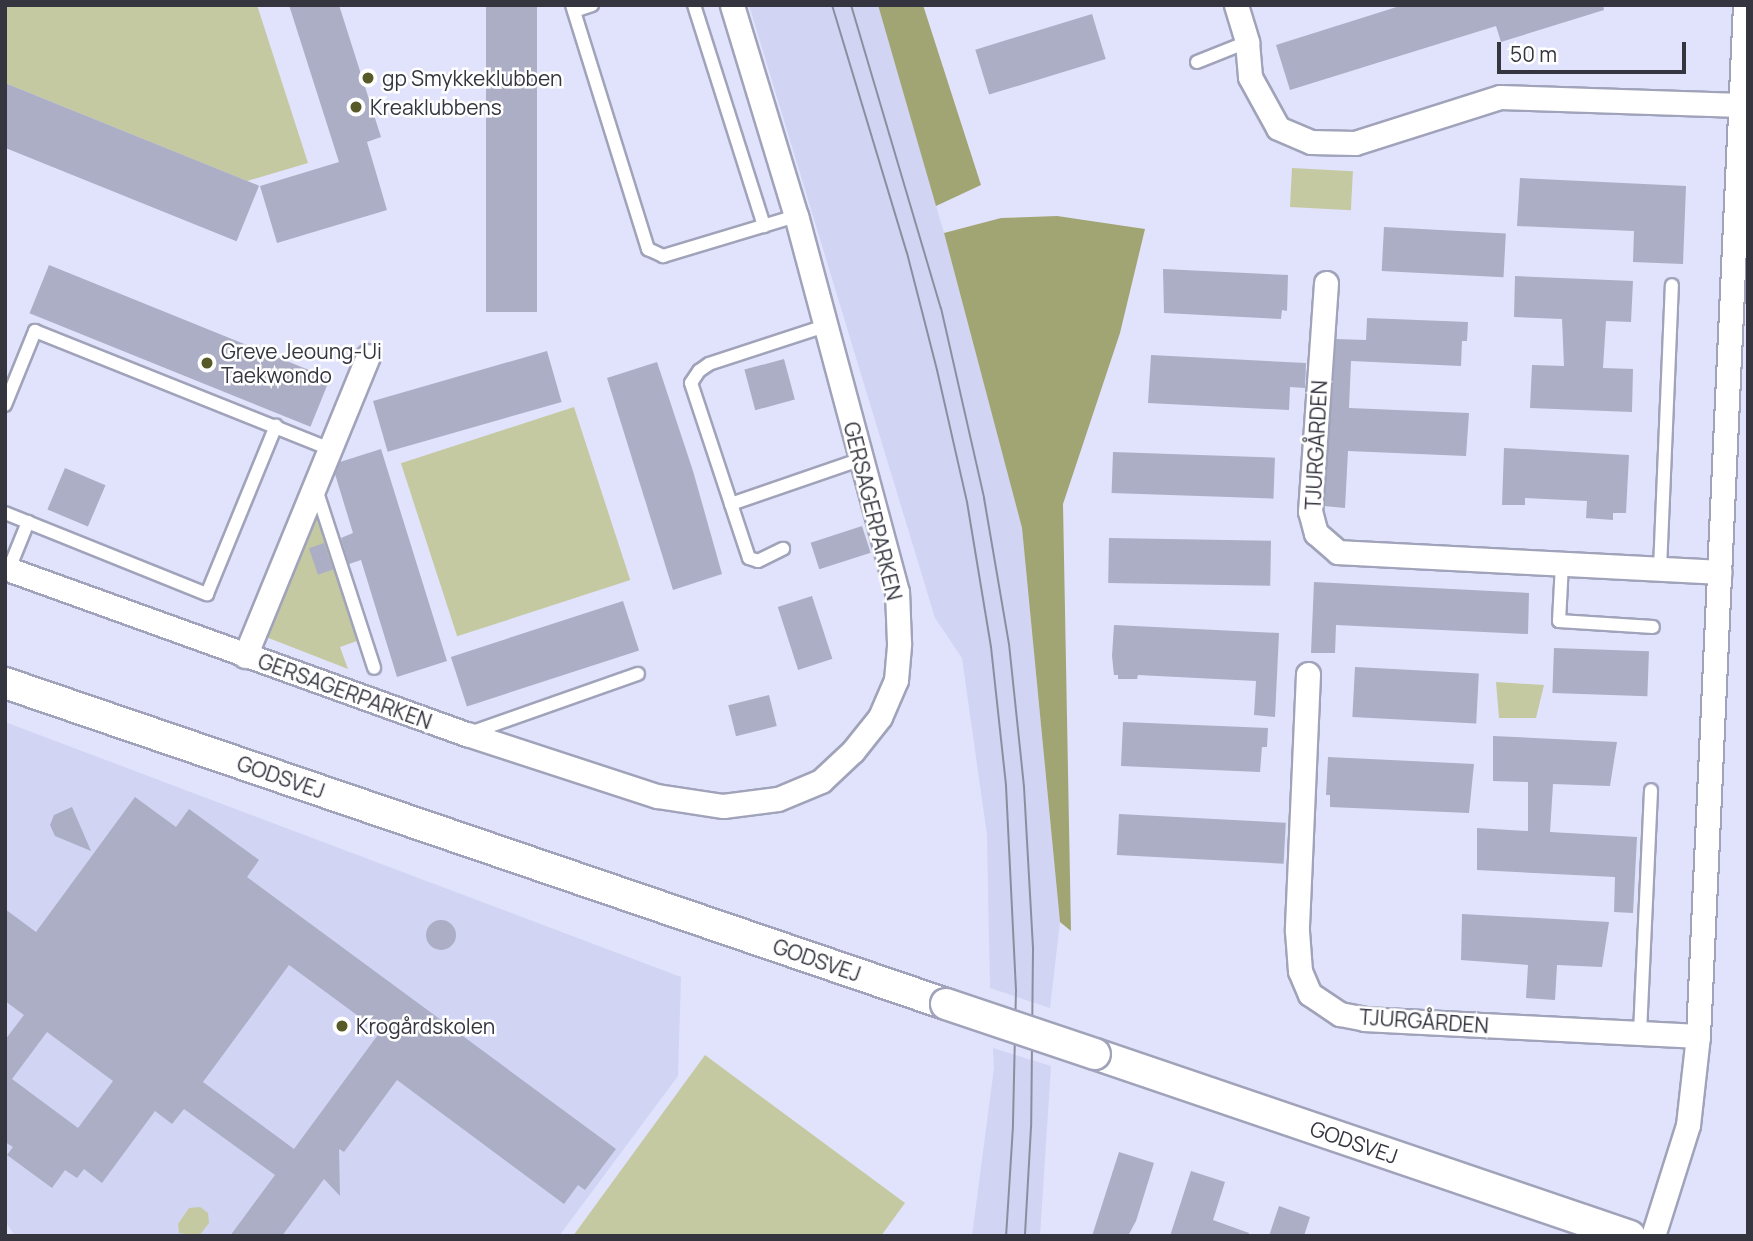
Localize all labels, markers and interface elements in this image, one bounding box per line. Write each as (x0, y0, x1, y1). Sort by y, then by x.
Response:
scale bar (1501, 28, 1690, 72)
text: 50 m (1510, 40, 1557, 68)
place label: gp Smykkeklubben (382, 65, 562, 91)
marker: gp Smykkeklubben (360, 70, 376, 86)
place label: Kreaklubbens (370, 94, 502, 120)
marker: Kreaklubbens (348, 99, 364, 115)
place label: Greve Jeoung-Ui Taekwondo (221, 338, 382, 388)
marker: Greve Jeoung-Ui Taekwondo (199, 355, 215, 371)
street label: TJURGÅRDEN (1300, 379, 1332, 511)
street label: GERSAGERPARKEN (839, 419, 907, 603)
street label: GERSAGERPARKEN (255, 648, 435, 734)
street label: GODSVEJ (234, 750, 328, 804)
street label: GODSVEJ (770, 933, 864, 987)
street label: TJURGÅRDEN (1358, 1004, 1490, 1038)
place label: Krogårdskolen (356, 1013, 495, 1039)
marker: Krogårdskolen (334, 1018, 350, 1034)
street label: GODSVEJ (1307, 1115, 1401, 1169)

